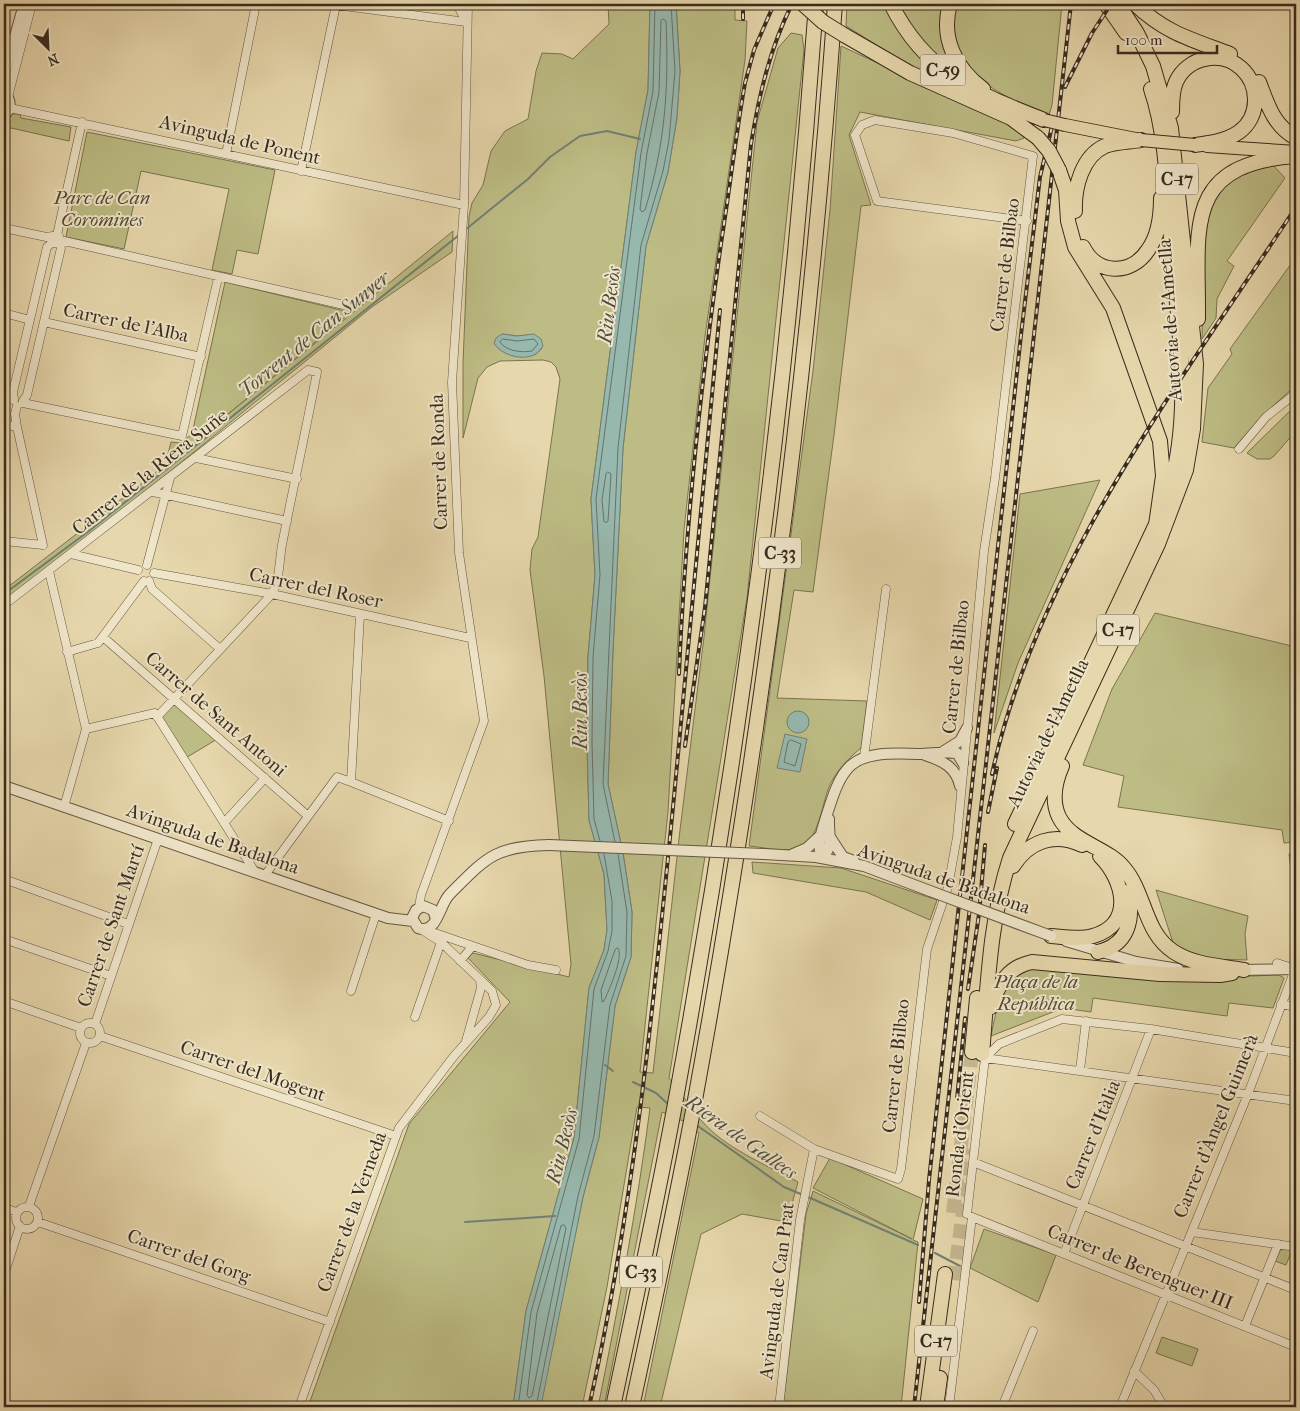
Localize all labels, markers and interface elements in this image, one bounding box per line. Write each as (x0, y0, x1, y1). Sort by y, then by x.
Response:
north arrow (22, 22, 72, 72)
scale bar (1118, 22, 1216, 54)
text: 100 m (1125, 31, 1163, 49)
text: N (44, 49, 61, 69)
road number: C-59 (920, 54, 966, 86)
street label: Avinguda de Ponent (156, 111, 323, 169)
road number: C-17 (1156, 163, 1198, 194)
park label: Parc de Can Coromines (53, 187, 150, 231)
street label: Carrer de Bilbao (986, 197, 1024, 333)
street label: Autovia de l'Ametlla (1153, 238, 1187, 403)
water label: Riu Besòs (593, 264, 625, 347)
water label: Torrent de Can Sunyer (234, 265, 396, 402)
street label: Carrer de l'Alba (61, 299, 191, 347)
street label: Carrer de Ronda (426, 393, 452, 530)
street label: Carrer de la Riera Suñe (68, 404, 232, 540)
road number: C-33 (759, 538, 801, 568)
street label: Carrer del Roser (247, 563, 386, 613)
street label: Carrer de Bilbao (938, 599, 974, 735)
road number: C-17 (1097, 614, 1139, 646)
street label: Carrer de Sant Antoni (141, 647, 291, 781)
street label: Autovia de l'Ametlla (1002, 655, 1094, 812)
water label: Riu Besòs (569, 671, 592, 752)
street label: Avinguda de Badalona (123, 799, 302, 879)
street label: Avinguda de Badalona (854, 839, 1033, 919)
street label: Carrer de Sant Martí (73, 842, 149, 1010)
park label: Plaça de la República (993, 971, 1078, 1015)
street label: Carrer de Bilbao (878, 998, 914, 1134)
street label: Carrer d'Àngel Guimerà (1169, 1030, 1263, 1221)
street label: Carrer del Mogent (177, 1036, 329, 1106)
street label: Ronda d'Orient (941, 1069, 979, 1199)
street label: Carrer d'Itàlia (1061, 1077, 1125, 1193)
water label: Riera de Gallecs (679, 1089, 802, 1184)
water label: Riu Besòs (541, 1105, 583, 1188)
street label: Carrer de la Verneda (313, 1128, 391, 1295)
street label: Avinguda de Can Prat (755, 1201, 799, 1382)
street label: Carrer de Berenguer III (1044, 1220, 1236, 1314)
street label: Carrer del Gorg (124, 1225, 255, 1288)
road number: C-33 (620, 1256, 662, 1288)
road number: C-17 (915, 1325, 957, 1356)

